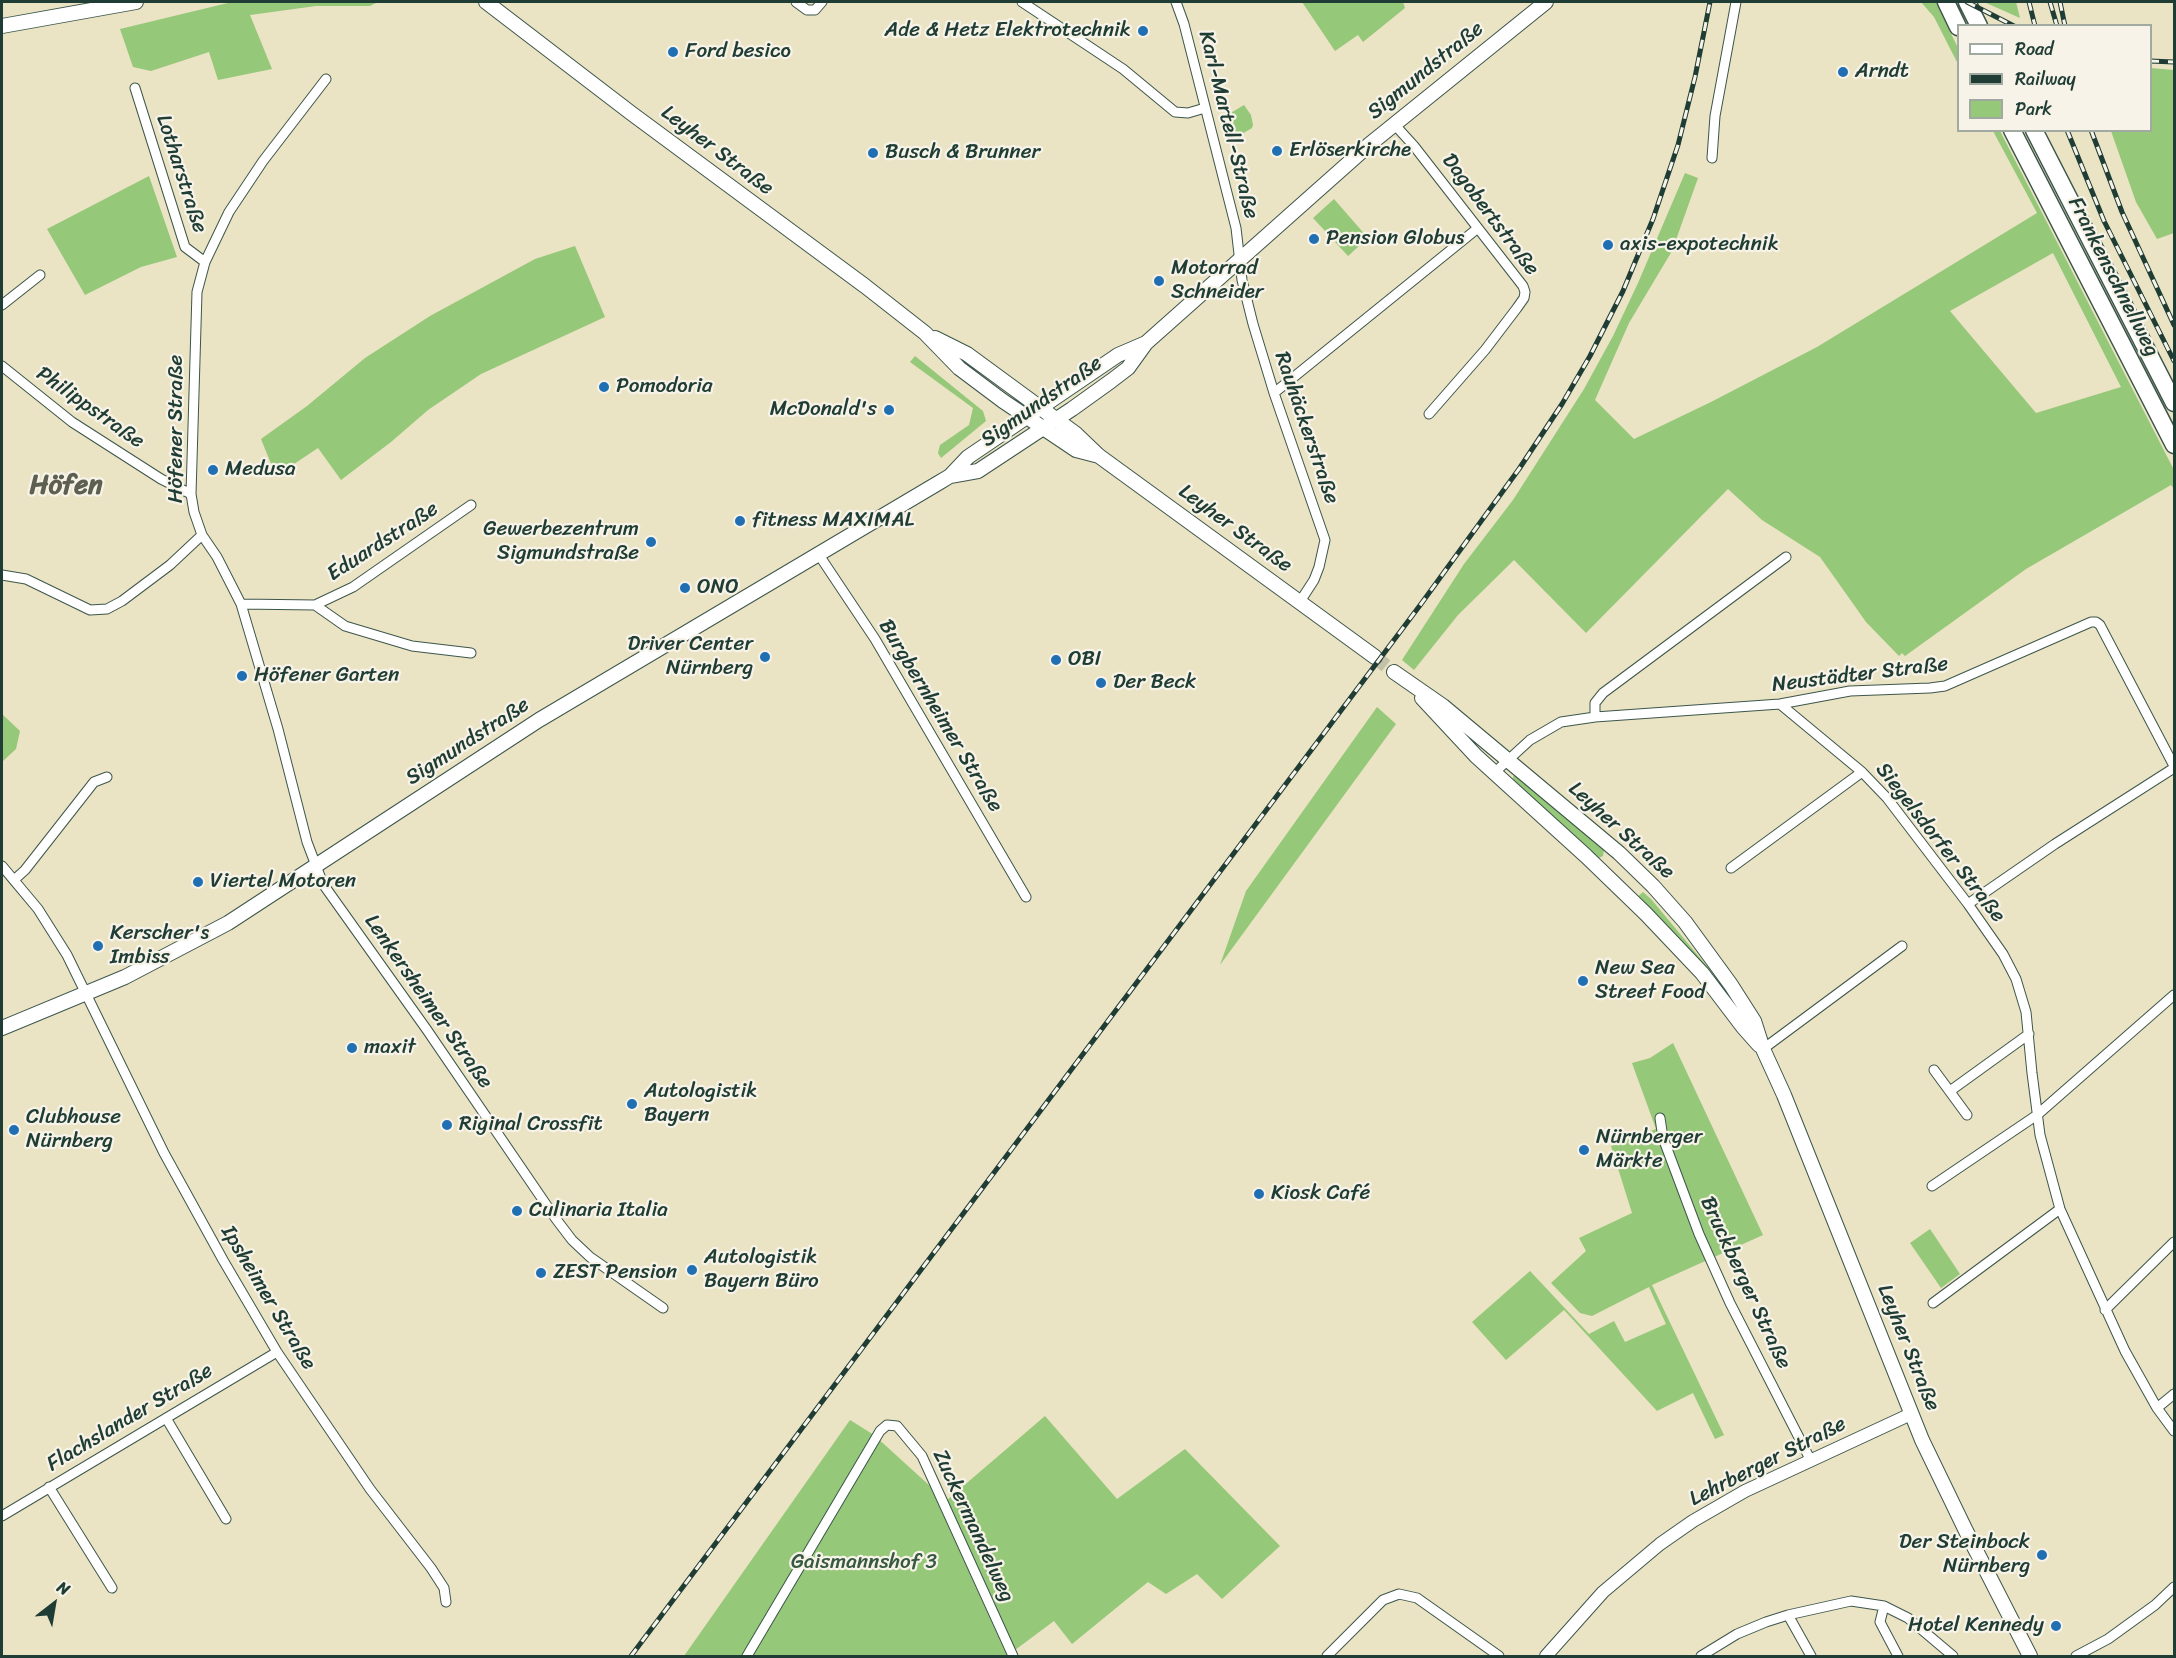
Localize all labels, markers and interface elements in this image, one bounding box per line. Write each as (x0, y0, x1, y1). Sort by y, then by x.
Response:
street label: Sigmundstraße (1363, 17, 1489, 125)
place label: Ade & Hetz Elektrotechnik (884, 18, 1131, 44)
marker: Ade & Hetz Elektrotechnik (1136, 24, 1150, 38)
legend (1957, 24, 2152, 132)
street label: Karl-Martell-Straße (1192, 29, 1264, 221)
text: Road (2015, 33, 2054, 65)
place label: Ford besico (685, 39, 791, 65)
marker: Ford besico (666, 45, 680, 59)
place label: Arndt (1855, 59, 1909, 85)
text: Railway (2015, 63, 2076, 95)
marker: Arndt (1836, 65, 1850, 79)
text: Park (2015, 93, 2052, 125)
street label: Leyher Straße (656, 101, 778, 201)
street label: Lotharstraße (150, 112, 212, 236)
place label: Erlöserkirche (1289, 138, 1411, 164)
place label: Busch & Brunner (885, 140, 1040, 166)
marker: Erlöserkirche (1270, 144, 1284, 158)
marker: Busch & Brunner (866, 146, 880, 160)
street label: Dagobertstraße (1436, 149, 1544, 281)
street label: Frankenschnellweg (2062, 193, 2164, 361)
place label: Pension Globus (1326, 226, 1464, 252)
marker: Pension Globus (1307, 232, 1321, 246)
place label: axis-expotechnik (1620, 232, 1779, 258)
marker: axis-expotechnik (1601, 238, 1615, 252)
place label: Motorrad Schneider (1171, 256, 1263, 306)
marker: Motorrad Schneider (1152, 274, 1166, 288)
street label: Rauhäckerstraße (1268, 349, 1344, 507)
street label: Sigmundstraße (977, 351, 1107, 453)
street label: Höfener Straße (164, 355, 190, 503)
street label: Philippstraße (31, 362, 149, 454)
place label: Pomodoria (616, 374, 713, 400)
marker: Pomodoria (597, 380, 611, 394)
place label: McDonald's (770, 397, 877, 423)
marker: McDonald's (882, 403, 896, 417)
place label: Medusa (225, 457, 295, 483)
marker: Medusa (206, 463, 220, 477)
district label: Höfen (29, 470, 103, 502)
street label: Leyher Straße (1173, 479, 1297, 579)
street label: Eduardstraße (323, 497, 443, 587)
place label: fitness MAXIMAL (752, 508, 914, 534)
marker: fitness MAXIMAL (733, 514, 747, 528)
place label: Gewerbezentrum Sigmundstraße (483, 517, 639, 567)
marker: Gewerbezentrum Sigmundstraße (644, 535, 658, 549)
place label: ONO (697, 575, 739, 601)
marker: ONO (678, 581, 692, 595)
street label: Burgbernheimer Straße (872, 615, 1008, 817)
place label: Driver Center Nürnberg (628, 632, 753, 682)
place label: OBI (1068, 647, 1101, 673)
marker: Driver Center Nürnberg (758, 650, 772, 664)
street label: Neustädter Straße (1771, 652, 1949, 698)
marker: OBI (1049, 653, 1063, 667)
place label: Höfener Garten (254, 663, 399, 689)
marker: Höfener Garten (235, 669, 249, 683)
place label: Der Beck (1113, 670, 1196, 696)
marker: Der Beck (1094, 676, 1108, 690)
street label: Sigmundstraße (402, 693, 534, 791)
street label: Siegelsdorfer Straße (1870, 758, 2010, 928)
street label: Leyher Straße (1563, 777, 1679, 885)
place label: Viertel Motoren (210, 869, 356, 895)
marker: Viertel Motoren (191, 875, 205, 889)
street label: Lenkersheimer Straße (358, 910, 498, 1094)
place label: Kerscher's Imbiss (110, 921, 209, 971)
marker: Kerscher's Imbiss (91, 939, 105, 953)
place label: New Sea Street Food (1595, 956, 1705, 1006)
marker: New Sea Street Food (1576, 974, 1590, 988)
place label: maxit (364, 1035, 416, 1061)
marker: maxit (345, 1041, 359, 1055)
place label: Autologistik Bayern (644, 1079, 757, 1129)
marker: Autologistik Bayern (625, 1097, 639, 1111)
place label: Clubhouse Nürnberg (26, 1105, 121, 1155)
place label: Riginal Crossfit (459, 1112, 603, 1138)
marker: Riginal Crossfit (440, 1118, 454, 1132)
marker: Clubhouse Nürnberg (7, 1123, 21, 1137)
place label: Nürnberger Märkte (1596, 1125, 1702, 1175)
marker: Nürnberger Märkte (1577, 1143, 1591, 1157)
place label: Kiosk Café (1271, 1181, 1370, 1207)
marker: Kiosk Café (1252, 1187, 1266, 1201)
street label: Bruckberger Straße (1694, 1193, 1796, 1373)
place label: Culinaria Italia (529, 1198, 668, 1224)
marker: Culinaria Italia (510, 1204, 524, 1218)
street label: Ipsheimer Straße (215, 1221, 321, 1375)
place label: Autologistik Bayern Büro (704, 1245, 819, 1295)
place label: ZEST Pension (553, 1260, 677, 1286)
marker: Autologistik Bayern Büro (685, 1263, 699, 1277)
marker: ZEST Pension (534, 1266, 548, 1280)
street label: Leyher Straße (1871, 1281, 1945, 1415)
street label: Flachslander Straße (42, 1359, 218, 1477)
street label: Lehrberger Straße (1686, 1412, 1850, 1512)
street label: Zuckermandelweg (927, 1446, 1019, 1606)
place label: Der Steinbock Nürnberg (1899, 1530, 2030, 1580)
marker: Der Steinbock Nürnberg (2035, 1548, 2049, 1562)
park label: Gaismannshof 3 (791, 1550, 937, 1576)
text: N (51, 1573, 76, 1603)
north arrow (24, 1574, 84, 1634)
place label: Hotel Kennedy (1908, 1613, 2044, 1639)
marker: Hotel Kennedy (2049, 1619, 2063, 1633)

